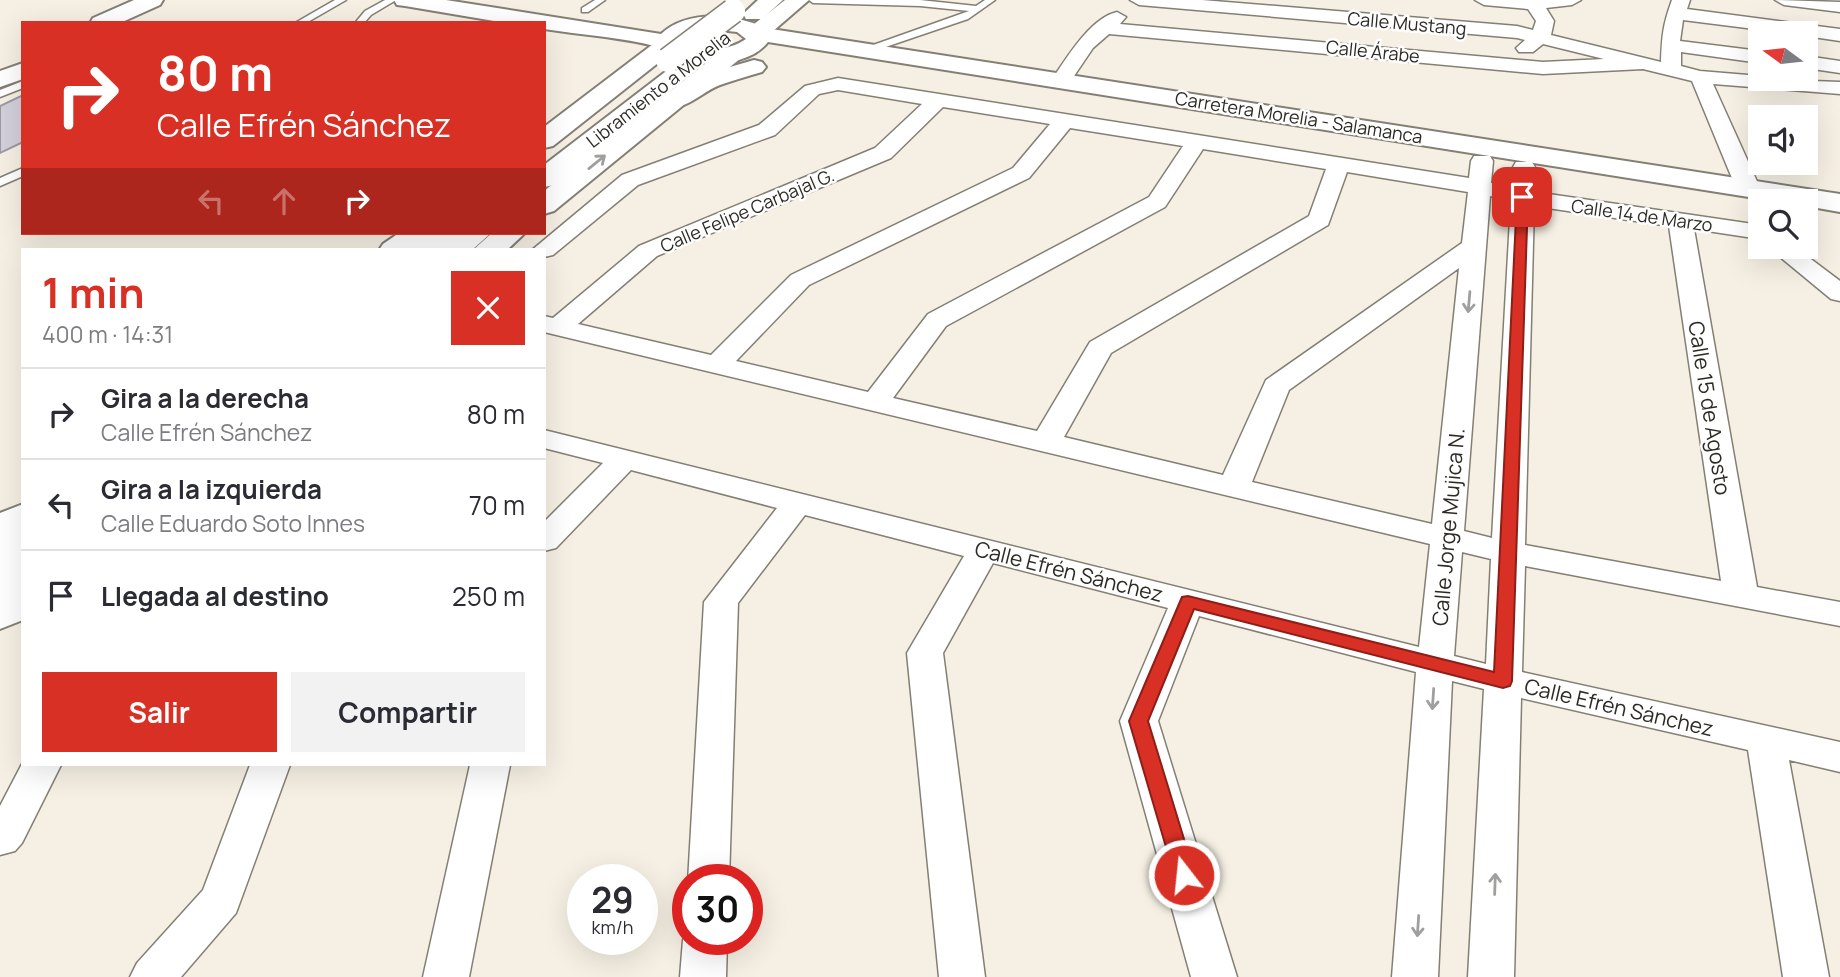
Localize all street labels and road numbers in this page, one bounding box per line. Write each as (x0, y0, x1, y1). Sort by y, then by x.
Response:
street label: Calle Mustang (1347, 6, 1467, 40)
street label: Libramiento a Morelia (581, 25, 735, 153)
street label: Calle Árabe (1325, 34, 1421, 68)
street label: Carretera Morelia - Salamanca (1174, 86, 1424, 148)
street label: Calle Felipe Carbajal G. (656, 162, 838, 258)
street label: Calle 14 de Marzo (1570, 193, 1714, 237)
street label: Calle 15 de Agosto (1682, 319, 1738, 497)
street label: Calle Jorge Mujica N. (1425, 427, 1471, 627)
street label: Calle Efrén Sánchez (972, 534, 1166, 608)
street label: Calle Efrén Sánchez (1522, 672, 1716, 742)

